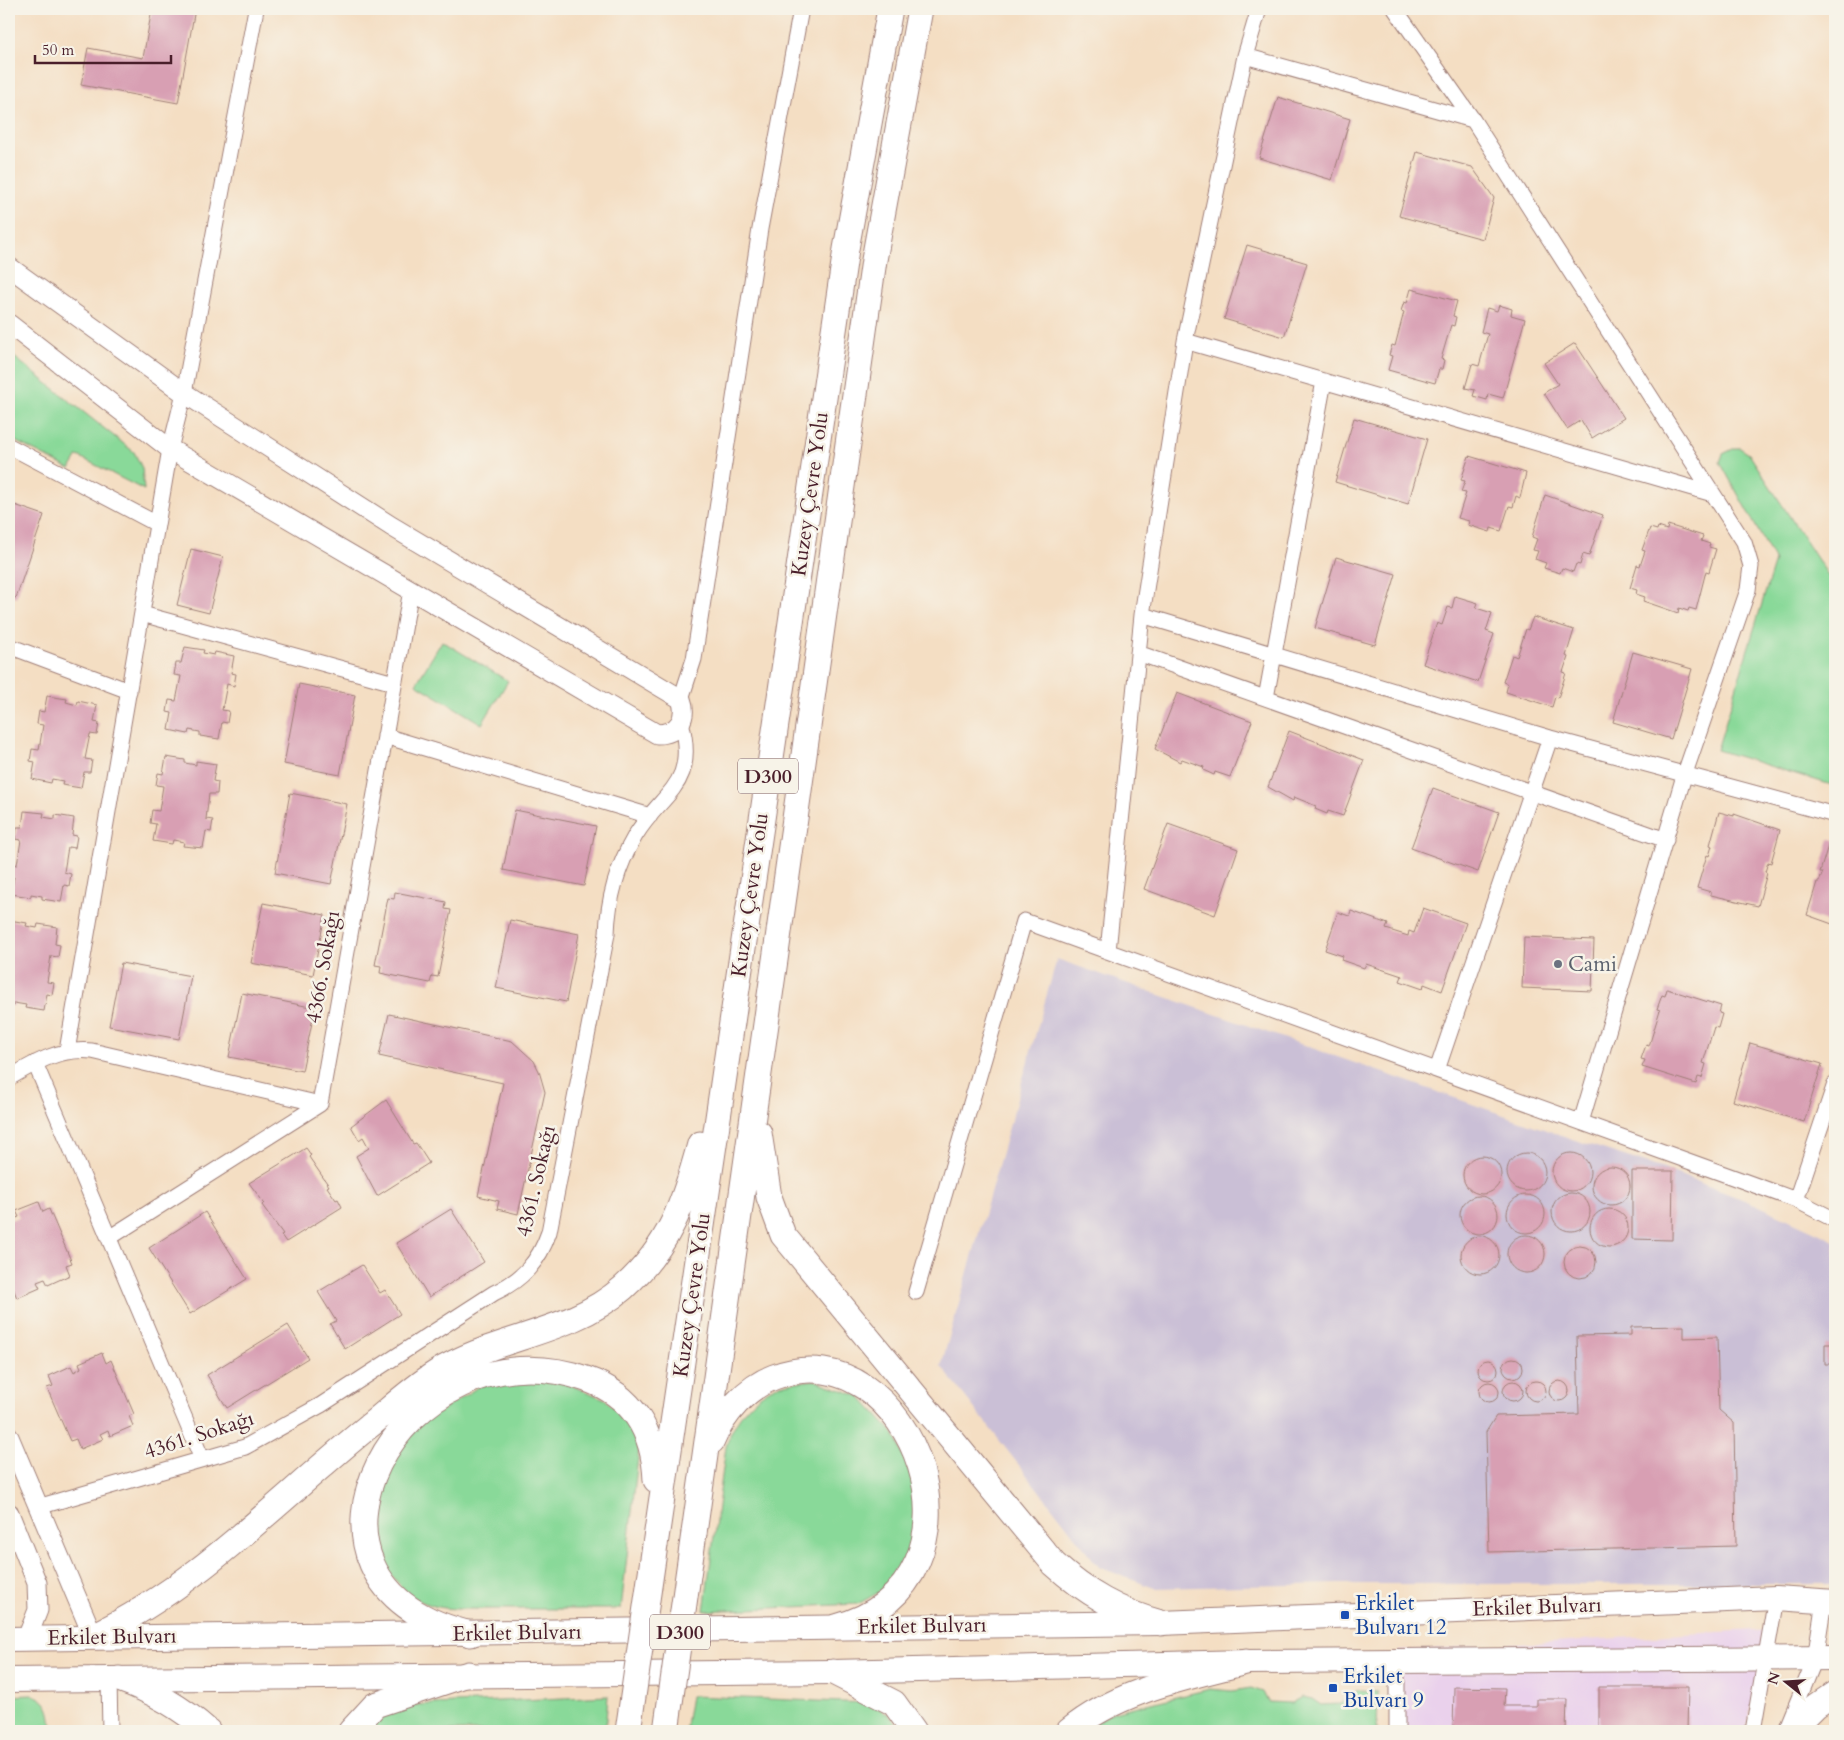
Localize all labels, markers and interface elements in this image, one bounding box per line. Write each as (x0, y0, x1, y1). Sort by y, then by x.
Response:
scale bar (35, 32, 171, 64)
text: 50 m (42, 40, 74, 60)
street label: Kuzey Çevre Yolu (784, 410, 836, 578)
road number: D300 (738, 758, 798, 794)
street label: Kuzey Çevre Yolu (724, 811, 776, 979)
street label: 4366. Sokağı (299, 908, 347, 1026)
place label: Cami (1568, 950, 1617, 979)
marker: Cami (1552, 958, 1564, 970)
street label: 4361. Sokağı (509, 1122, 563, 1240)
street label: Kuzey Çevre Yolu (666, 1211, 718, 1379)
street label: 4361. Sokağı (140, 1404, 258, 1466)
place label: Erkilet Bulvarı 12 (1355, 1589, 1447, 1642)
street label: Erkilet Bulvarı (1472, 1590, 1602, 1624)
marker: Erkilet Bulvarı 12 (1339, 1609, 1351, 1621)
street label: Erkilet Bulvarı (857, 1610, 987, 1642)
road number: D300 (650, 1614, 710, 1650)
street label: Erkilet Bulvarı (452, 1617, 582, 1649)
street label: Erkilet Bulvarı (47, 1621, 177, 1653)
north arrow (1762, 1658, 1812, 1708)
place label: Erkilet Bulvarı 9 (1343, 1662, 1424, 1715)
text: N (1763, 1670, 1785, 1687)
marker: Erkilet Bulvarı 9 (1327, 1682, 1339, 1694)

